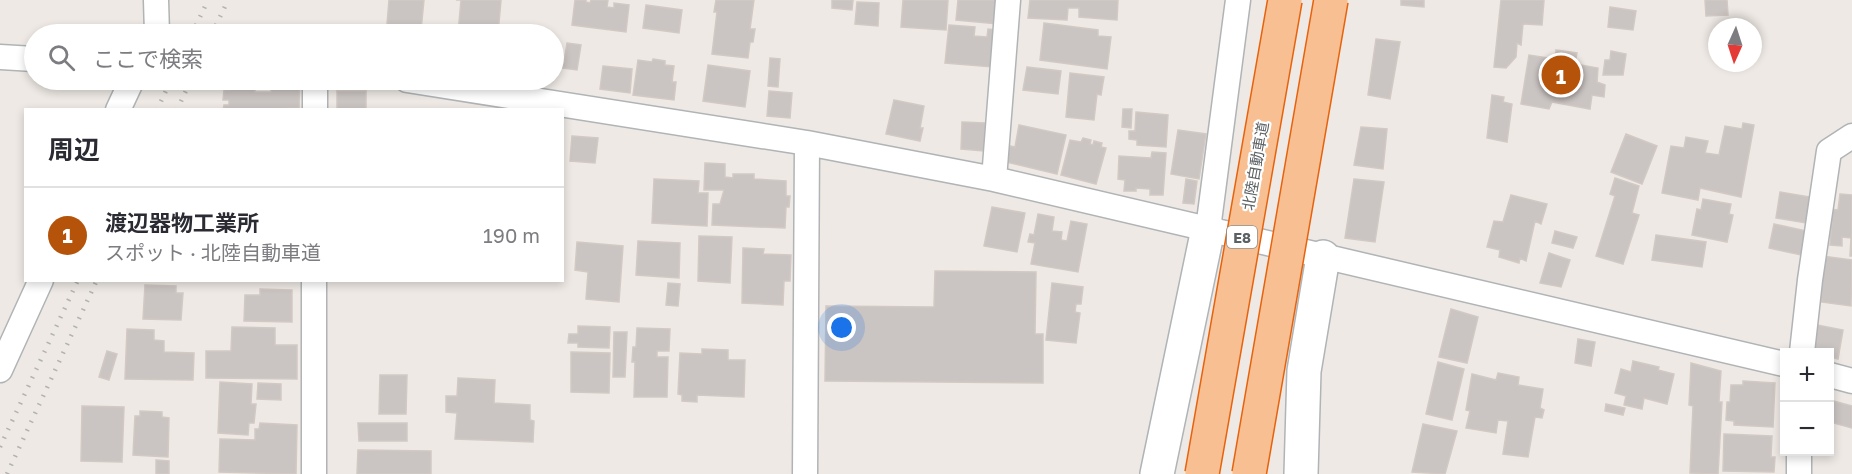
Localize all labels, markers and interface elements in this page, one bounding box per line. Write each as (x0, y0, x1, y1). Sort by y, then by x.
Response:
north arrow (1708, 18, 1762, 72)
search box (24, 24, 564, 90)
icon: search (45, 41, 78, 74)
text: ここで検索 (93, 45, 203, 72)
pin: 1 (1542, 52, 1580, 98)
street label: 北陸自動車道 (1238, 120, 1272, 212)
text: 周辺 (48, 134, 100, 165)
text: 渡辺器物工業所 (105, 209, 259, 236)
text: 1 (62, 223, 73, 247)
text: 190 m (483, 223, 540, 247)
road number: E8 (1227, 226, 1257, 248)
text: スポット · 北陸自動車道 (105, 240, 321, 264)
your location (827, 313, 856, 342)
map controls (1780, 348, 1834, 456)
button: + (1780, 348, 1834, 402)
button: − (1780, 402, 1834, 456)

